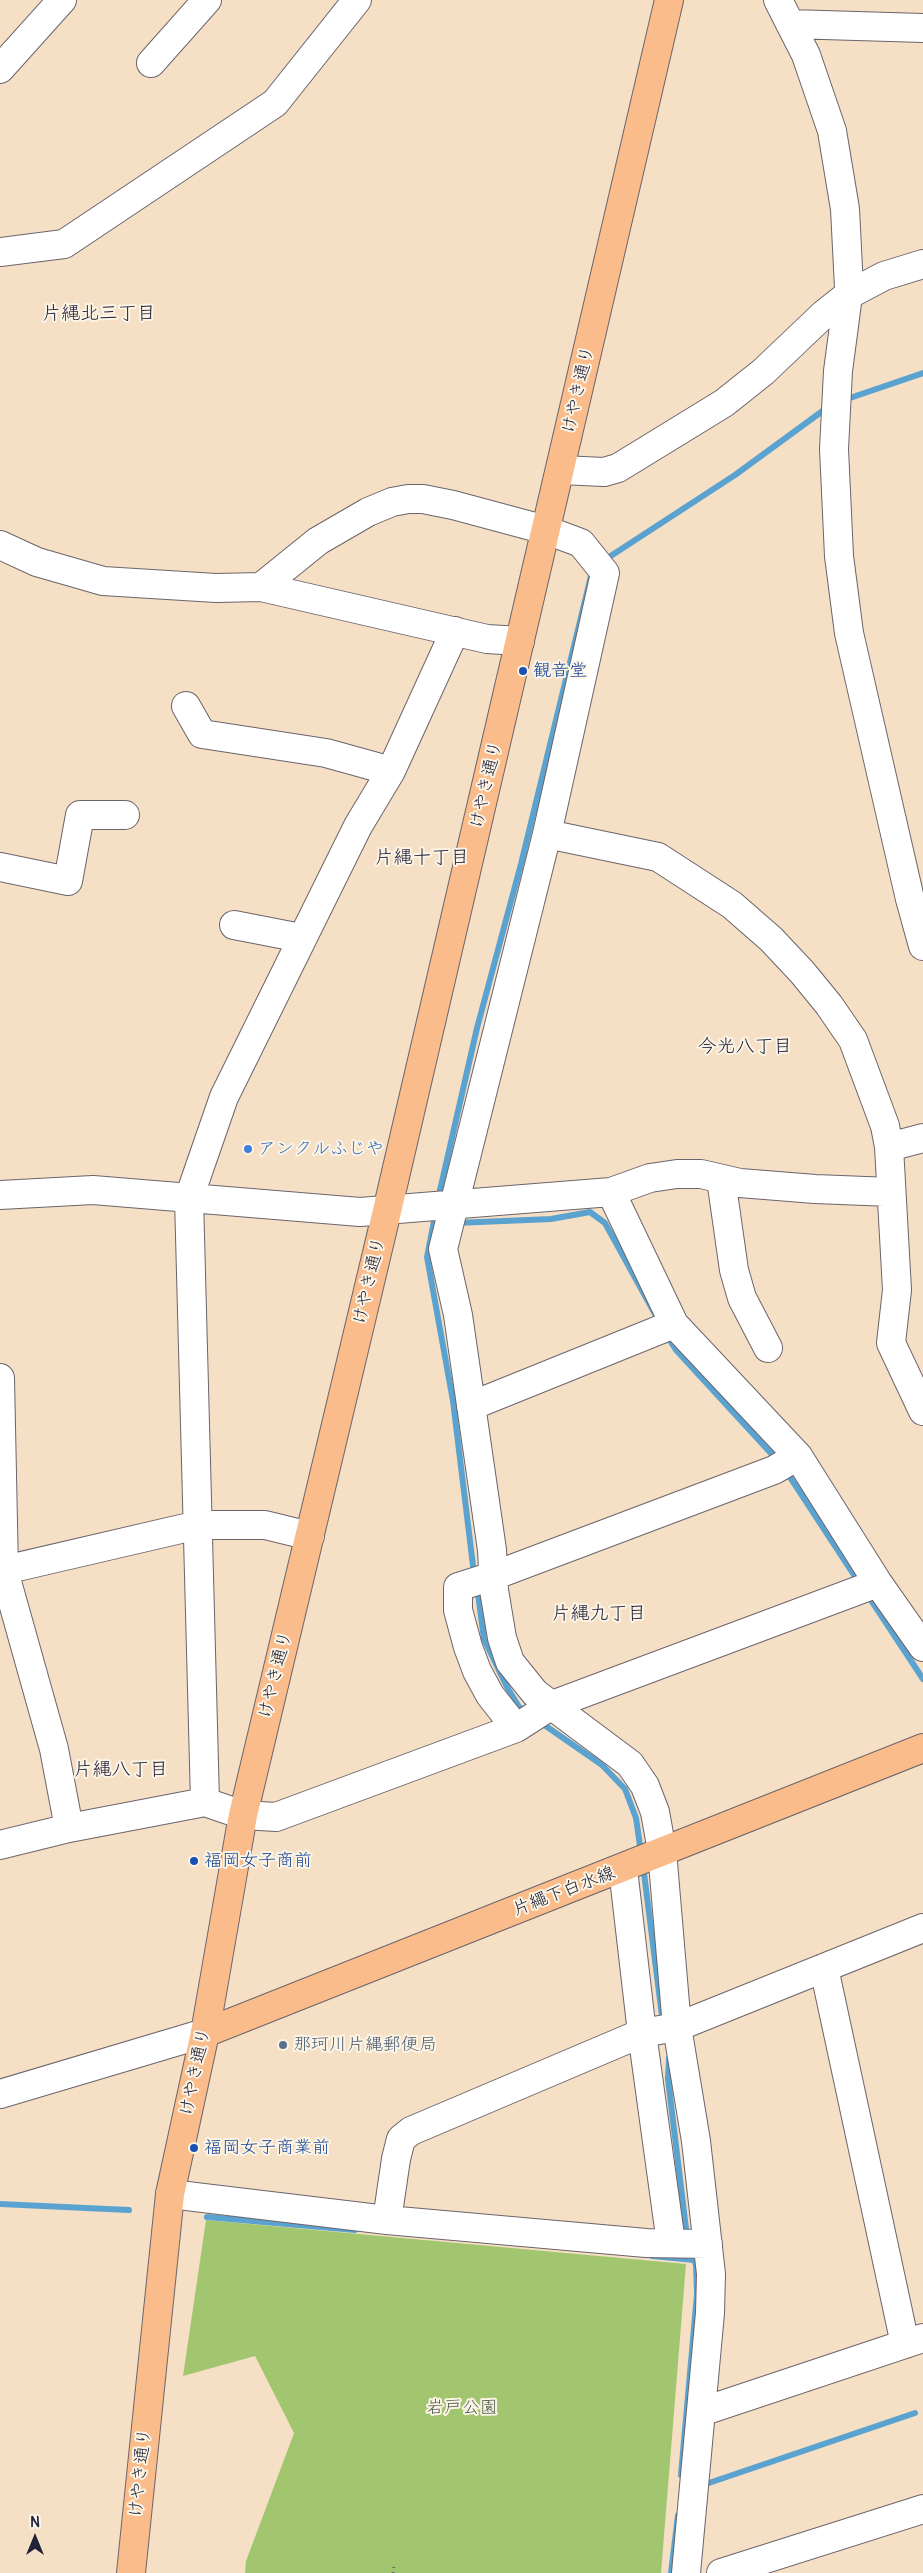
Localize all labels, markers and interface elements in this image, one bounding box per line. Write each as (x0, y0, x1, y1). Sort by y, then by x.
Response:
district label: 片縄北三丁目 (42, 303, 156, 325)
street label: けやき通り (558, 344, 600, 436)
place label: 観音堂 (533, 660, 587, 682)
marker: 観音堂 (517, 665, 529, 677)
street label: けやき通り (466, 739, 508, 831)
district label: 片縄十丁目 (375, 847, 469, 869)
district label: 今光八丁目 (698, 1036, 792, 1058)
place label: アンクルふじや (258, 1138, 384, 1160)
marker: アンクルふじや (242, 1143, 254, 1155)
street label: けやき通り (349, 1235, 391, 1327)
district label: 片縄九丁目 (552, 1603, 646, 1625)
street label: けやき通り (255, 1629, 297, 1721)
district label: 片縄八丁目 (74, 1759, 168, 1781)
place label: 福岡女子商前 (204, 1850, 312, 1872)
marker: 福岡女子商前 (188, 1855, 200, 1867)
street label: 片繩下白水線 (510, 1863, 618, 1921)
street label: けやき通り (176, 2026, 216, 2118)
place label: 那珂川片縄郵便局 (293, 2034, 437, 2056)
marker: 那珂川片縄郵便局 (277, 2039, 289, 2051)
place label: 福岡女子商業前 (204, 2137, 330, 2159)
marker: 福岡女子商業前 (188, 2142, 200, 2154)
park label: 岩戸公園 (426, 2397, 498, 2419)
street label: けやき通り (126, 2427, 156, 2519)
north arrow (10, 2513, 60, 2563)
text: N (30, 2514, 40, 2531)

